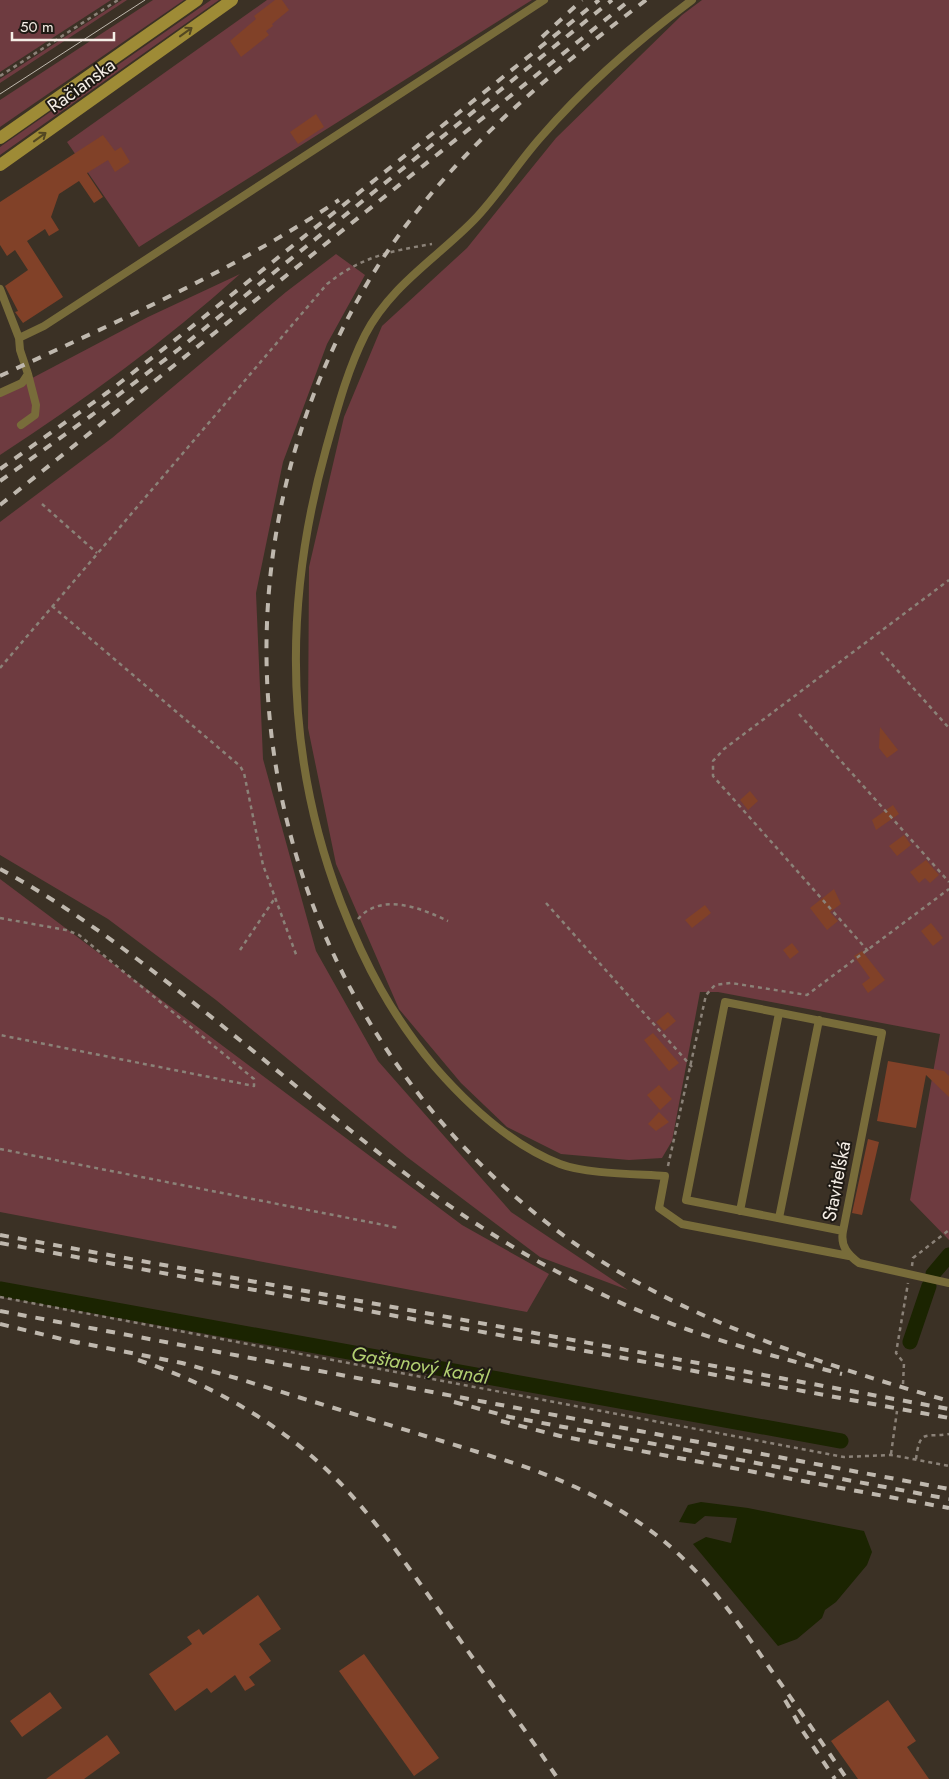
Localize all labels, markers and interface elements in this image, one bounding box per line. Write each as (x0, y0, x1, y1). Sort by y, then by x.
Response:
scale bar (12, 10, 115, 42)
text: 50 m (20, 16, 54, 38)
one-way arrow (179, 27, 193, 37)
street label: Račianska (42, 52, 121, 119)
one-way arrow (33, 132, 47, 142)
street label: Staviteľská (815, 1139, 857, 1224)
water label: Gaštanový kanál (349, 1339, 492, 1392)

